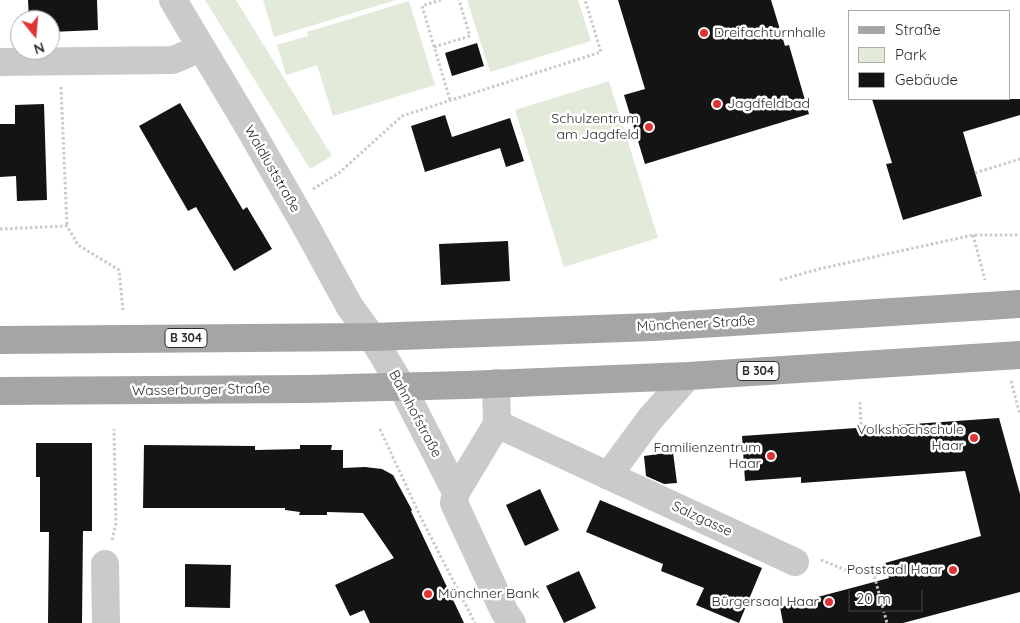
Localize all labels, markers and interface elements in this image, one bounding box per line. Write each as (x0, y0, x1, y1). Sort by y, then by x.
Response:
north arrow (10, 10, 60, 60)
legend (848, 10, 1010, 100)
text: Straße (895, 20, 941, 39)
place label: Dreifachturnhalle (714, 25, 826, 41)
marker: Dreifachturnhalle (698, 27, 710, 39)
text: N (32, 38, 47, 58)
text: Park (895, 45, 927, 64)
text: Gebäude (895, 70, 958, 89)
place label: Jagdfeldbad (727, 96, 810, 112)
marker: Jagdfeldbad (711, 98, 723, 110)
place label: Schulzentrum am Jagdfeld (551, 111, 639, 144)
marker: Schulzentrum am Jagdfeld (643, 121, 655, 133)
street label: Waldluststraße (240, 123, 304, 215)
street label: Münchener Straße (636, 313, 756, 335)
road number: B 304 (165, 328, 207, 348)
road number: B 304 (737, 362, 779, 381)
street label: Bahnhofstraße (385, 367, 445, 461)
street label: Wasserburger Straße (132, 380, 270, 400)
place label: Volkshochschule Haar (857, 422, 964, 454)
marker: Volkshochschule Haar (968, 432, 980, 444)
place label: Familienzentrum Haar (653, 440, 761, 472)
marker: Familienzentrum Haar (765, 450, 777, 462)
street label: Salzgasse (669, 498, 735, 540)
place label: Poststadl Haar (847, 562, 943, 578)
marker: Poststadl Haar (947, 564, 959, 576)
scale bar (850, 580, 925, 612)
place label: Münchner Bank (438, 586, 539, 602)
marker: Münchner Bank (422, 588, 434, 600)
text: 20 m (856, 589, 891, 608)
place label: Bürgersaal Haar (712, 594, 819, 610)
marker: Bürgersaal Haar (823, 596, 835, 608)

